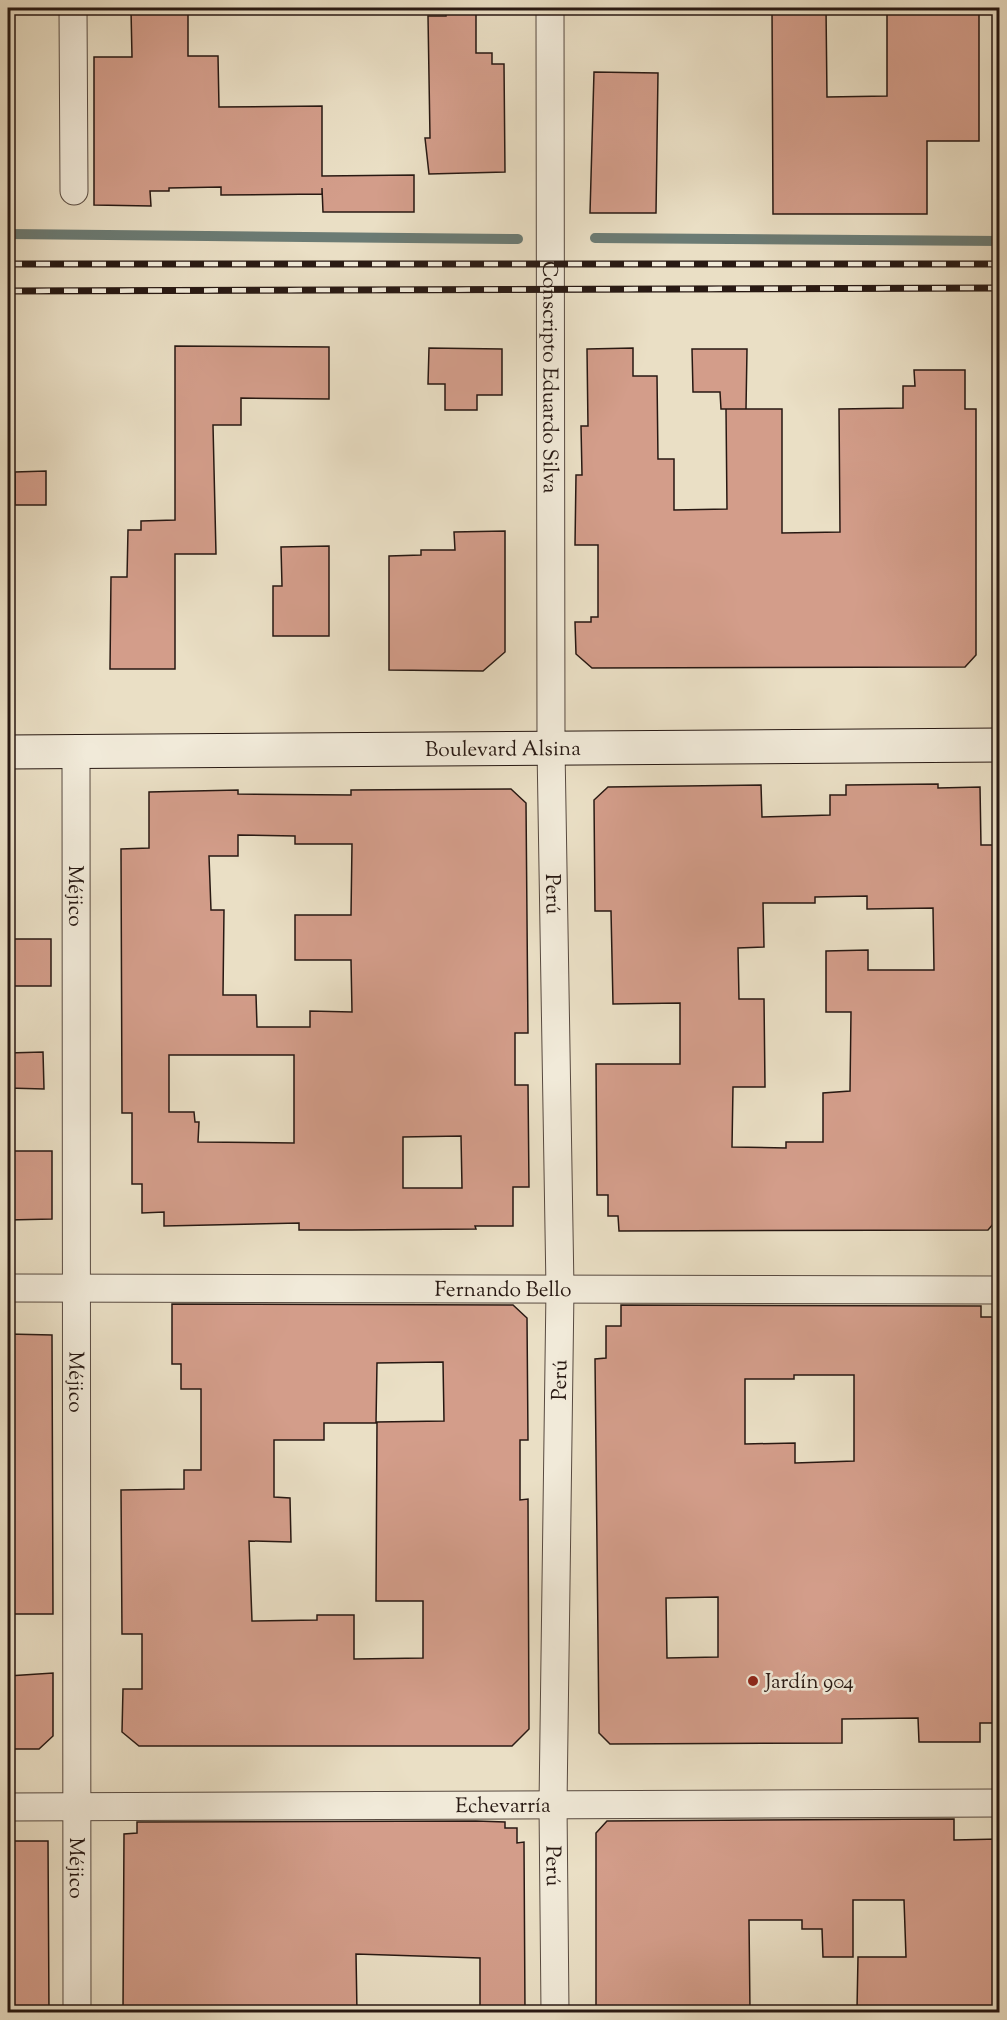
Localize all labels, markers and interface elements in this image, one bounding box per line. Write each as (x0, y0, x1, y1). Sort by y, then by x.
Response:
street label: Conscripto Eduardo Silva (533, 261, 564, 494)
street label: Boulevard Alsina (425, 735, 581, 766)
street label: Méjico (59, 865, 89, 927)
street label: Perú (536, 873, 567, 915)
street label: Fernando Bello (435, 1276, 571, 1306)
street label: Méjico (59, 1351, 90, 1413)
street label: Perú (546, 1359, 576, 1401)
place label: Jardín 904 (764, 1668, 854, 1698)
marker: Jardín 904 (746, 1674, 760, 1688)
street label: Echevarría (455, 1792, 551, 1822)
street label: Méjico (60, 1837, 90, 1899)
street label: Perú (536, 1845, 567, 1886)

